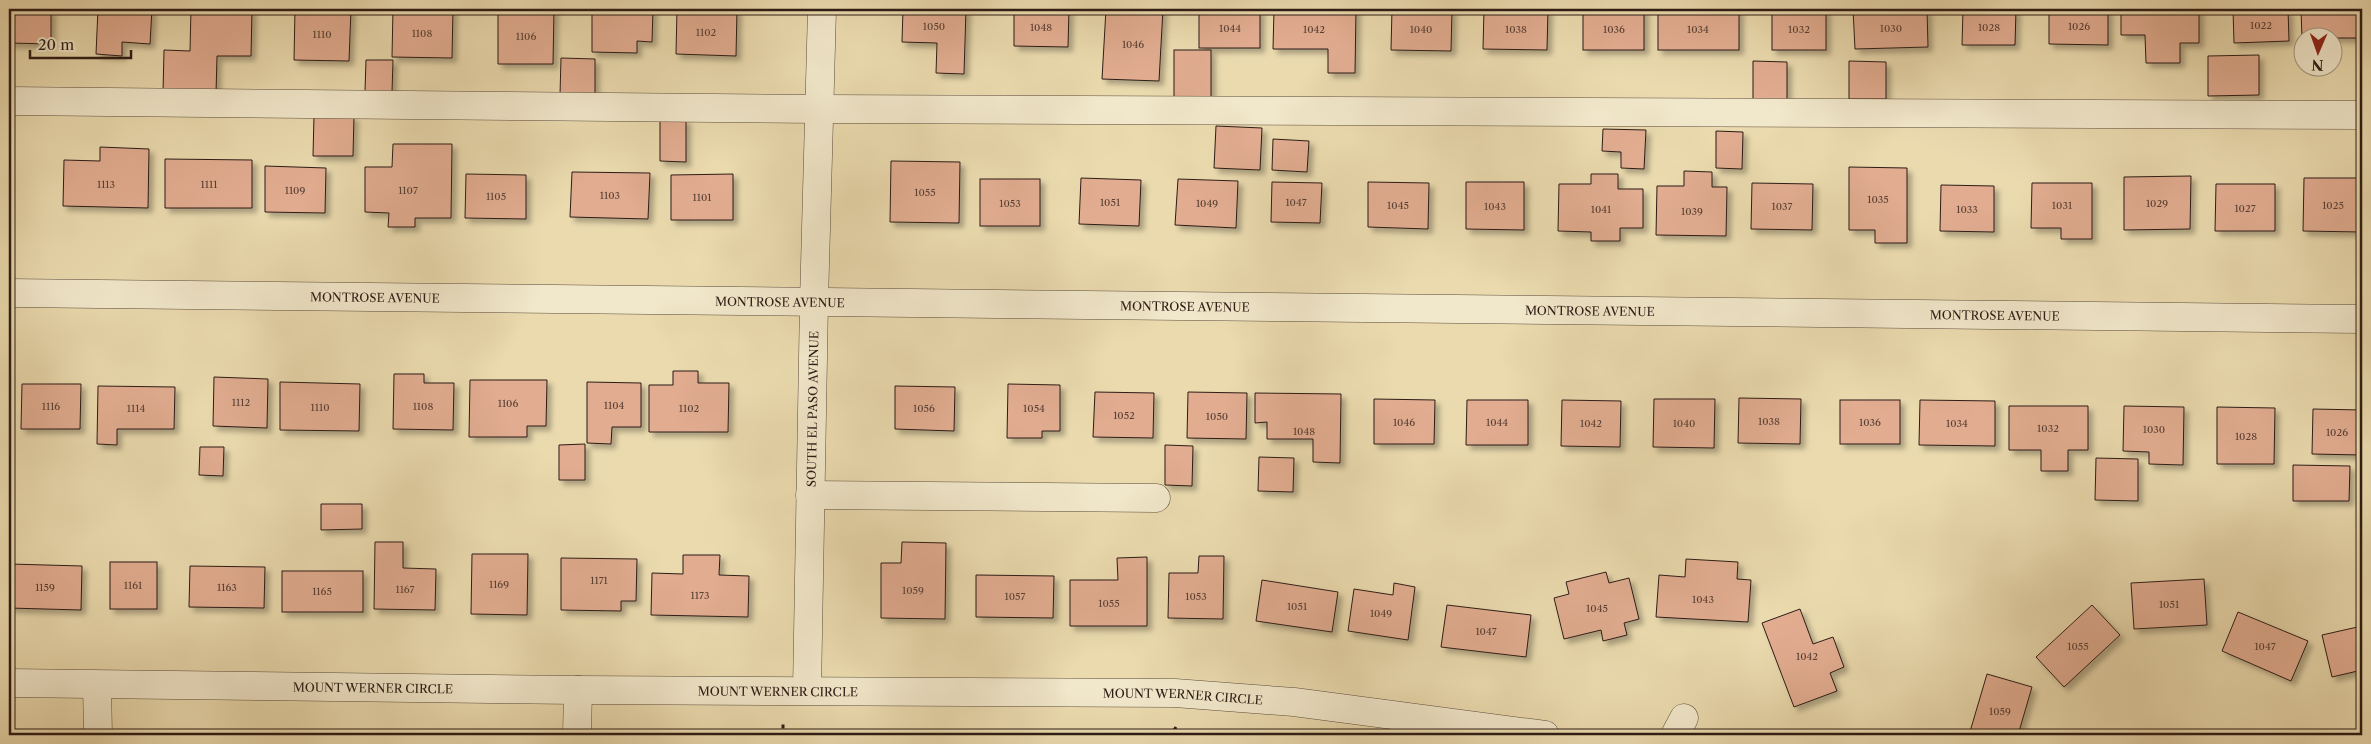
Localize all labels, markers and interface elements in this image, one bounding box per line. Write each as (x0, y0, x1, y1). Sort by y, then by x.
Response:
house number: 1022 (2250, 19, 2272, 32)
house number: 1050 (923, 20, 945, 33)
house number: 1026 (2068, 20, 2090, 33)
house number: 1048 (1030, 21, 1052, 34)
house number: 1028 (1978, 21, 2000, 34)
house number: 1044 (1219, 22, 1241, 35)
house number: 1030 (1880, 22, 1902, 35)
house number: 1042 (1303, 23, 1325, 36)
house number: 1040 (1410, 23, 1432, 36)
house number: 1038 (1505, 23, 1527, 36)
house number: 1036 (1603, 23, 1625, 36)
house number: 1034 (1687, 23, 1709, 36)
house number: 1032 (1788, 23, 1810, 36)
house number: 1102 (696, 26, 716, 39)
house number: 1108 (412, 27, 432, 40)
scale bar (30, 28, 131, 60)
house number: 1110 (313, 28, 331, 41)
north arrow (2294, 28, 2344, 78)
house number: 1106 (516, 30, 536, 43)
text: 20 m (38, 35, 74, 54)
house number: 1046 (1122, 38, 1144, 51)
text: N (2311, 56, 2324, 74)
house number: 1113 (97, 178, 115, 191)
house number: 1111 (201, 178, 218, 191)
house number: 1109 (285, 184, 305, 197)
house number: 1107 (398, 184, 418, 197)
house number: 1055 (914, 186, 936, 199)
house number: 1103 (600, 189, 620, 202)
house number: 1105 (486, 190, 506, 203)
house number: 1101 (693, 191, 712, 204)
house number: 1035 (1867, 193, 1889, 206)
house number: 1051 (1100, 196, 1121, 209)
house number: 1047 (1285, 196, 1307, 209)
house number: 1053 (999, 197, 1021, 210)
house number: 1049 (1196, 197, 1218, 210)
house number: 1029 (2146, 197, 2168, 210)
house number: 1045 (1387, 199, 1409, 212)
house number: 1031 (2052, 199, 2073, 212)
house number: 1025 (2322, 199, 2344, 212)
house number: 1043 (1484, 200, 1506, 213)
house number: 1037 (1772, 200, 1793, 213)
house number: 1027 (2234, 202, 2256, 215)
house number: 1041 (1591, 203, 1612, 216)
house number: 1033 (1956, 203, 1978, 216)
house number: 1039 (1681, 205, 1703, 218)
street label: MONTROSE AVENUE (310, 289, 440, 305)
street label: MONTROSE AVENUE (715, 293, 845, 310)
street label: MONTROSE AVENUE (1120, 298, 1250, 314)
street label: MONTROSE AVENUE (1525, 302, 1655, 319)
street label: MONTROSE AVENUE (1930, 307, 2060, 323)
street label: SOUTH EL PASO AVENUE (803, 331, 821, 487)
house number: 1112 (232, 396, 250, 409)
house number: 1106 (498, 397, 518, 410)
house number: 1104 (604, 399, 624, 412)
house number: 1116 (42, 400, 60, 413)
house number: 1108 (413, 400, 433, 413)
house number: 1110 (311, 401, 329, 414)
house number: 1114 (127, 402, 145, 415)
house number: 1102 (679, 402, 699, 415)
house number: 1056 (913, 402, 935, 415)
house number: 1054 (1023, 402, 1045, 415)
house number: 1052 (1113, 409, 1135, 422)
house number: 1050 (1206, 410, 1228, 423)
house number: 1038 (1758, 415, 1780, 428)
house number: 1046 (1393, 416, 1415, 429)
house number: 1044 (1486, 416, 1508, 429)
house number: 1036 (1859, 416, 1881, 429)
house number: 1042 (1580, 417, 1602, 430)
house number: 1040 (1673, 417, 1695, 430)
house number: 1034 (1946, 417, 1968, 430)
house number: 1032 (2037, 422, 2059, 435)
house number: 1030 (2143, 423, 2165, 436)
house number: 1048 (1293, 425, 1315, 438)
house number: 1026 (2326, 426, 2348, 439)
house number: 1028 (2235, 430, 2257, 443)
house number: 1171 (590, 574, 609, 587)
house number: 1169 (489, 578, 509, 591)
house number: 1161 (124, 579, 143, 592)
house number: 1159 (35, 581, 55, 594)
house number: 1163 (217, 581, 237, 594)
house number: 1167 (395, 583, 415, 596)
house number: 1059 (902, 584, 924, 597)
house number: 1165 (312, 585, 332, 598)
house number: 1173 (691, 589, 709, 602)
house number: 1057 (1005, 590, 1026, 603)
house number: 1053 (1185, 590, 1207, 603)
house number: 1043 (1692, 593, 1714, 606)
house number: 1055 (1098, 597, 1120, 610)
house number: 1051 (2159, 598, 2180, 611)
house number: 1051 (1287, 600, 1308, 613)
house number: 1045 (1586, 602, 1608, 615)
house number: 1049 (1370, 607, 1392, 620)
house number: 1047 (1475, 625, 1497, 638)
house number: 1055 (2067, 640, 2089, 653)
house number: 1047 (2254, 640, 2276, 653)
house number: 1042 (1796, 650, 1818, 663)
street label: MOUNT WERNER CIRCLE (293, 679, 453, 696)
street label: MOUNT WERNER CIRCLE (698, 683, 858, 699)
street label: MOUNT WERNER CIRCLE (1103, 685, 1263, 707)
house number: 1059 (1989, 705, 2011, 718)

